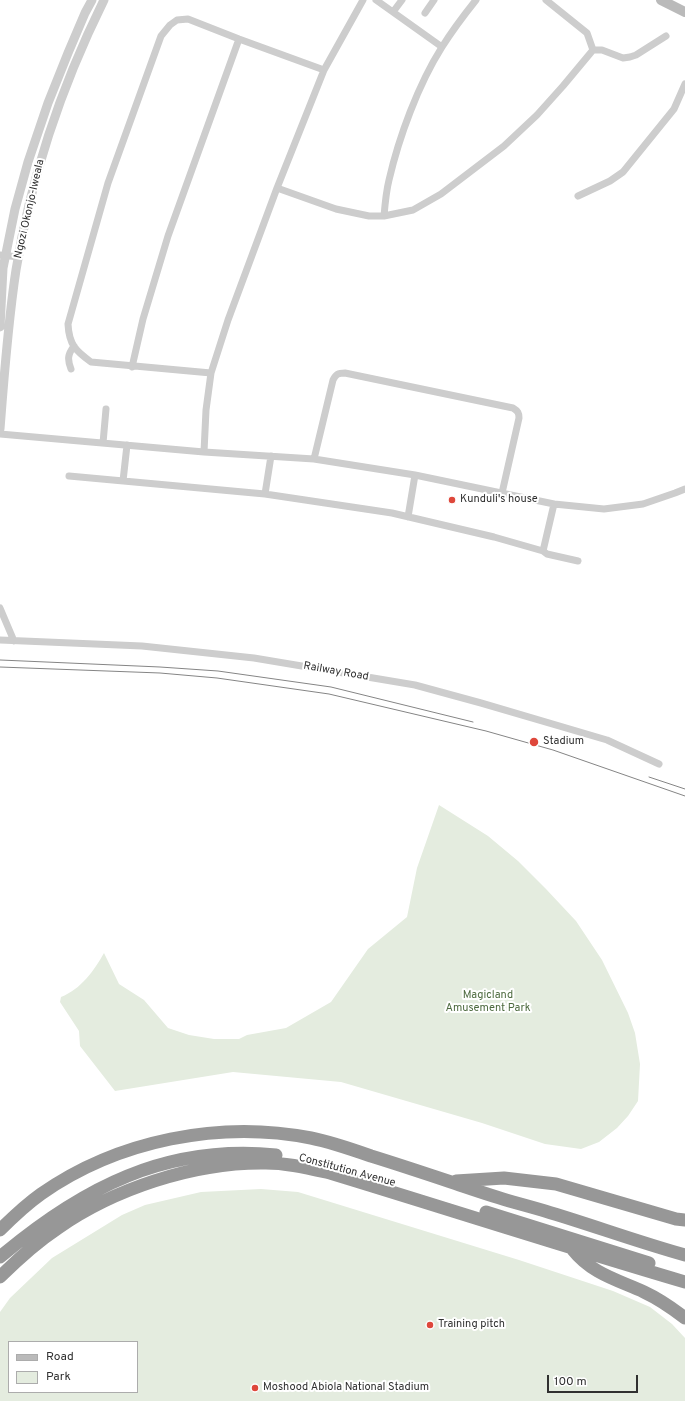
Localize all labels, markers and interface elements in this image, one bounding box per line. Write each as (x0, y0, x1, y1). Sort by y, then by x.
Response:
street label: Ngozi Okonjo-Iweala (12, 158, 48, 260)
place label: Kunduli's house (460, 493, 538, 507)
marker: Kunduli's house (447, 495, 457, 505)
street label: Railway Road (302, 660, 370, 684)
place label: Stadium (543, 735, 584, 749)
marker: Stadium (528, 736, 540, 748)
park label: Magicland Amusement Park (445, 989, 531, 1015)
street label: Constitution Avenue (297, 1152, 397, 1190)
place label: Training pitch (438, 1318, 505, 1332)
marker: Training pitch (425, 1320, 435, 1330)
legend (8, 1341, 138, 1393)
text: Road (46, 1349, 74, 1365)
scale bar (549, 1367, 640, 1393)
text: Park (46, 1369, 71, 1385)
text: 100 m (554, 1374, 587, 1390)
place label: Moshood Abiola National Stadium (263, 1381, 429, 1395)
marker: Moshood Abiola National Stadium (250, 1383, 260, 1393)

